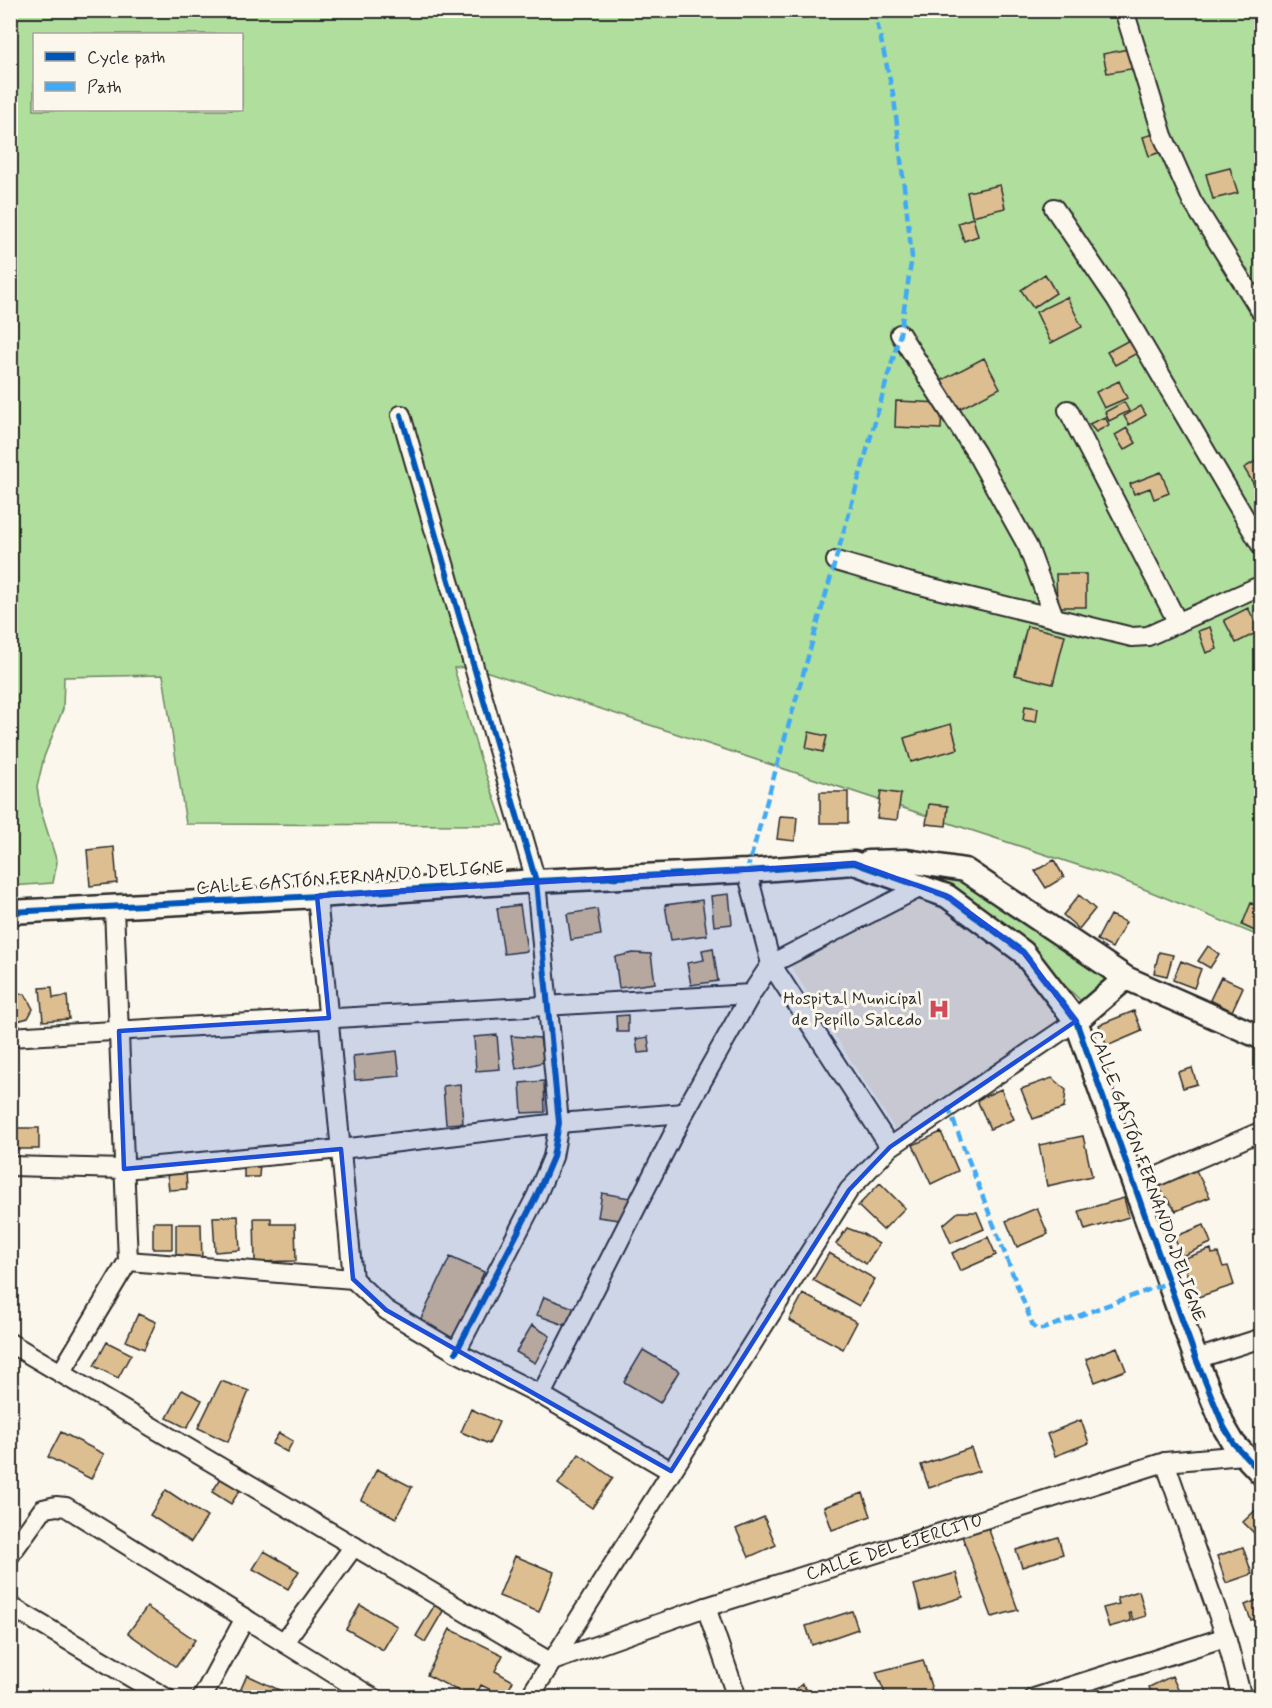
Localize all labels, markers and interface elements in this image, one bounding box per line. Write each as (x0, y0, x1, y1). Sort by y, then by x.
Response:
legend (33, 33, 243, 111)
text: Cycle path (87, 46, 165, 70)
text: Path (87, 76, 122, 100)
street label: CALLE GASTÓN FERNANDO DELIGNE (195, 855, 505, 901)
place label: Hospital Municipal de Pepillo Salcedo (783, 987, 922, 1032)
hospital icon: Hospital Municipal de Pepillo Salcedo (927, 997, 951, 1021)
street label: CALLE GASTÓN FERNANDO DELIGNE (1083, 1027, 1211, 1325)
street label: CALLE DEL EJÉRCITO (803, 1508, 986, 1587)

